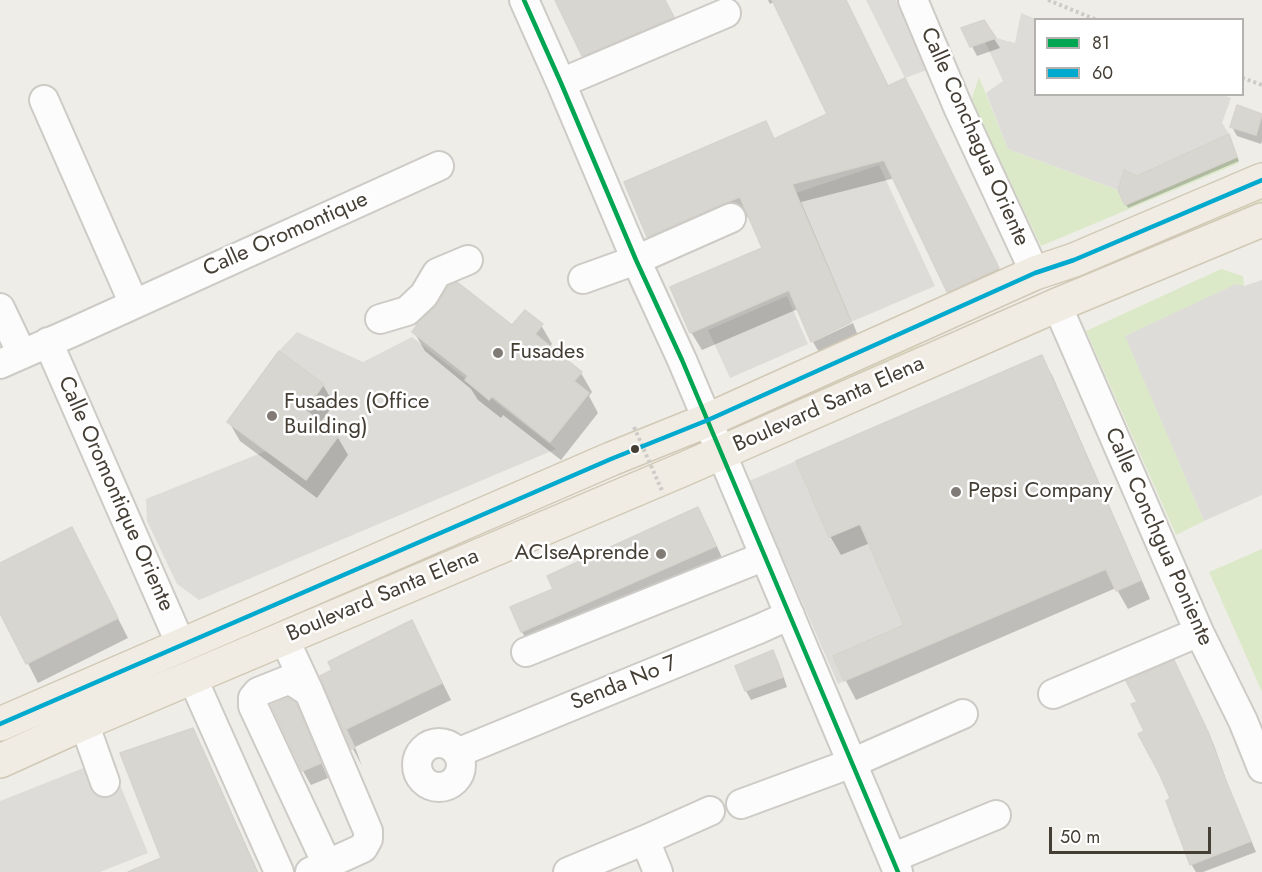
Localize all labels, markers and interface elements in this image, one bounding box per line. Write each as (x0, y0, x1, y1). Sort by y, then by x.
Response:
legend (1034, 18, 1244, 96)
street label: Calle Conchagua Oriente (914, 24, 1034, 250)
text: 81 (1092, 30, 1110, 56)
text: 60 (1092, 60, 1113, 86)
street label: Calle Oromontique (200, 187, 372, 283)
place label: Fusades (510, 340, 584, 366)
marker: Fusades (491, 346, 505, 360)
street label: Boulevard Santa Elena (729, 351, 929, 459)
street label: Calle Oromontique Oriente (51, 373, 179, 615)
place label: Fusades (Office Building) (284, 390, 429, 442)
marker: Fusades (Office Building) (265, 409, 279, 423)
street label: Calle Conchgua Poniente (1098, 424, 1218, 650)
unlabelled marker (629, 443, 641, 455)
place label: Pepsi Company (968, 479, 1113, 505)
marker: Pepsi Company (949, 485, 963, 499)
place label: ACIseAprende (515, 541, 649, 567)
street label: Boulevard Santa Elena (283, 544, 483, 648)
marker: ACIseAprende (654, 547, 668, 561)
street label: Senda No 7 (567, 651, 681, 717)
scale bar (1052, 815, 1214, 853)
text: 50 m (1060, 824, 1100, 850)

